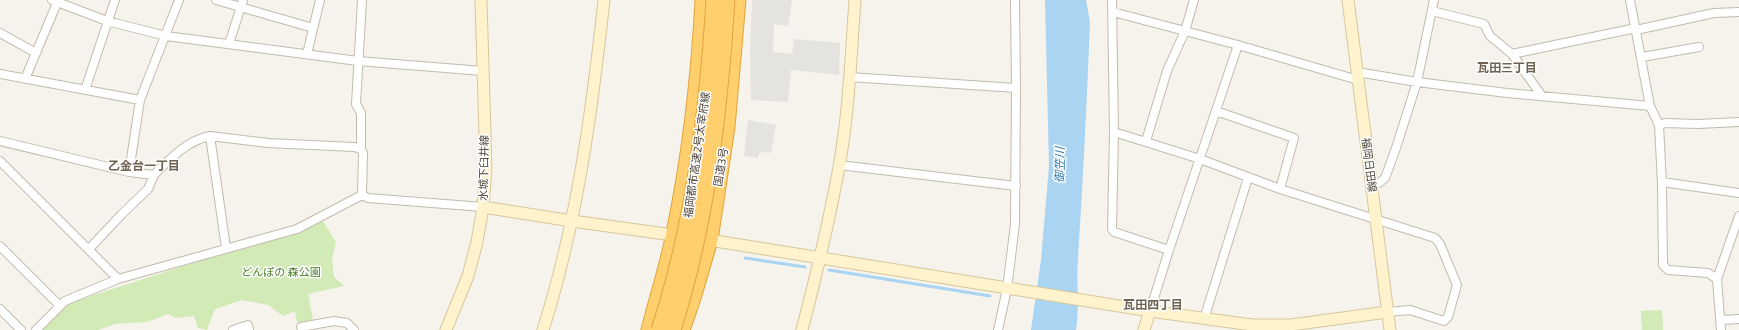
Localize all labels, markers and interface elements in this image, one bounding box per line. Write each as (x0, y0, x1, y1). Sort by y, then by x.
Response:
district label: 瓦田三丁目 (1477, 61, 1537, 75)
street label: 福岡都市高速2号太宰府線 (682, 91, 712, 219)
street label: 水城下臼井線 (477, 135, 491, 201)
street label: 福岡日田線 (1359, 137, 1379, 193)
street label: 国道3号 (711, 147, 731, 187)
water label: 御笠川 (1052, 147, 1068, 183)
district label: 乙金台一丁目 (108, 159, 180, 173)
park label: どんぽの 森公園 (241, 265, 321, 279)
district label: 瓦田四丁目 (1123, 298, 1183, 312)

